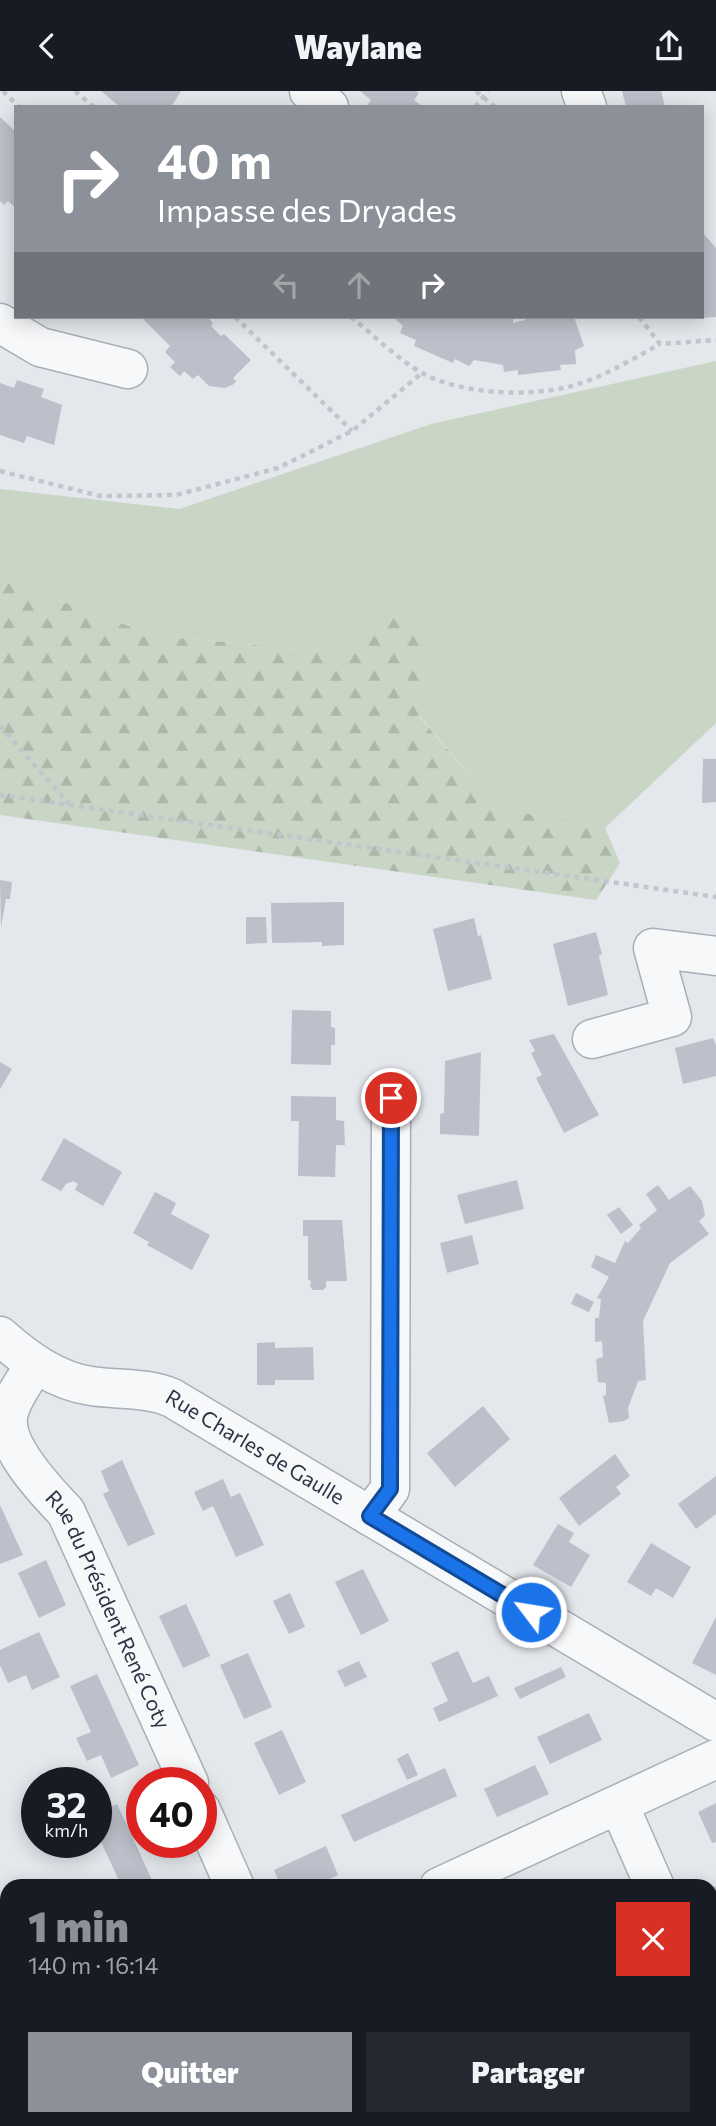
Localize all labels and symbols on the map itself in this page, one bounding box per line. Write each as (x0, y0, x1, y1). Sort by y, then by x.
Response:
pin (361, 1068, 421, 1128)
street label: Rue Charles de Gaulle (162, 1383, 350, 1509)
street label: Rue du Président René Coty (41, 1485, 177, 1732)
position arrow (494, 1575, 568, 1649)
speed limit sign: 40 (126, 1767, 217, 1858)

